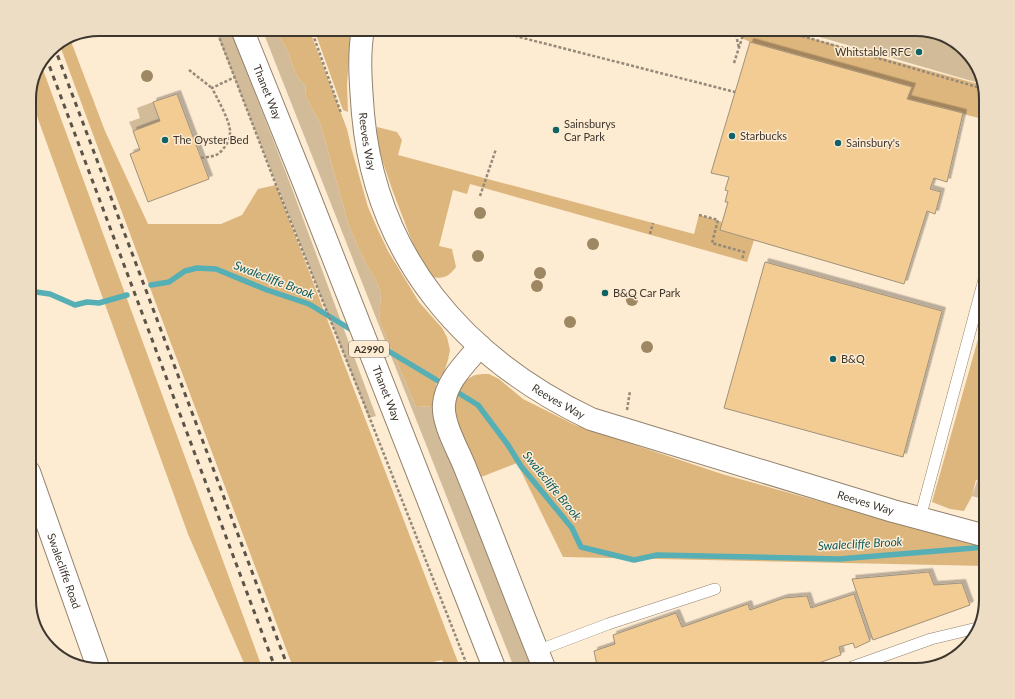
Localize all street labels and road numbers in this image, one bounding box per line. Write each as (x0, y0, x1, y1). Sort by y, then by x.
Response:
street label: Thanet Way (251, 62, 285, 122)
street label: Reeves Way (357, 112, 379, 172)
road number: A2990 (349, 341, 389, 357)
street label: Thanet Way (370, 364, 404, 423)
street label: Reeves Way (530, 381, 588, 421)
street label: Reeves Way (836, 487, 896, 517)
street label: Swalecliffe Road (45, 531, 84, 610)

